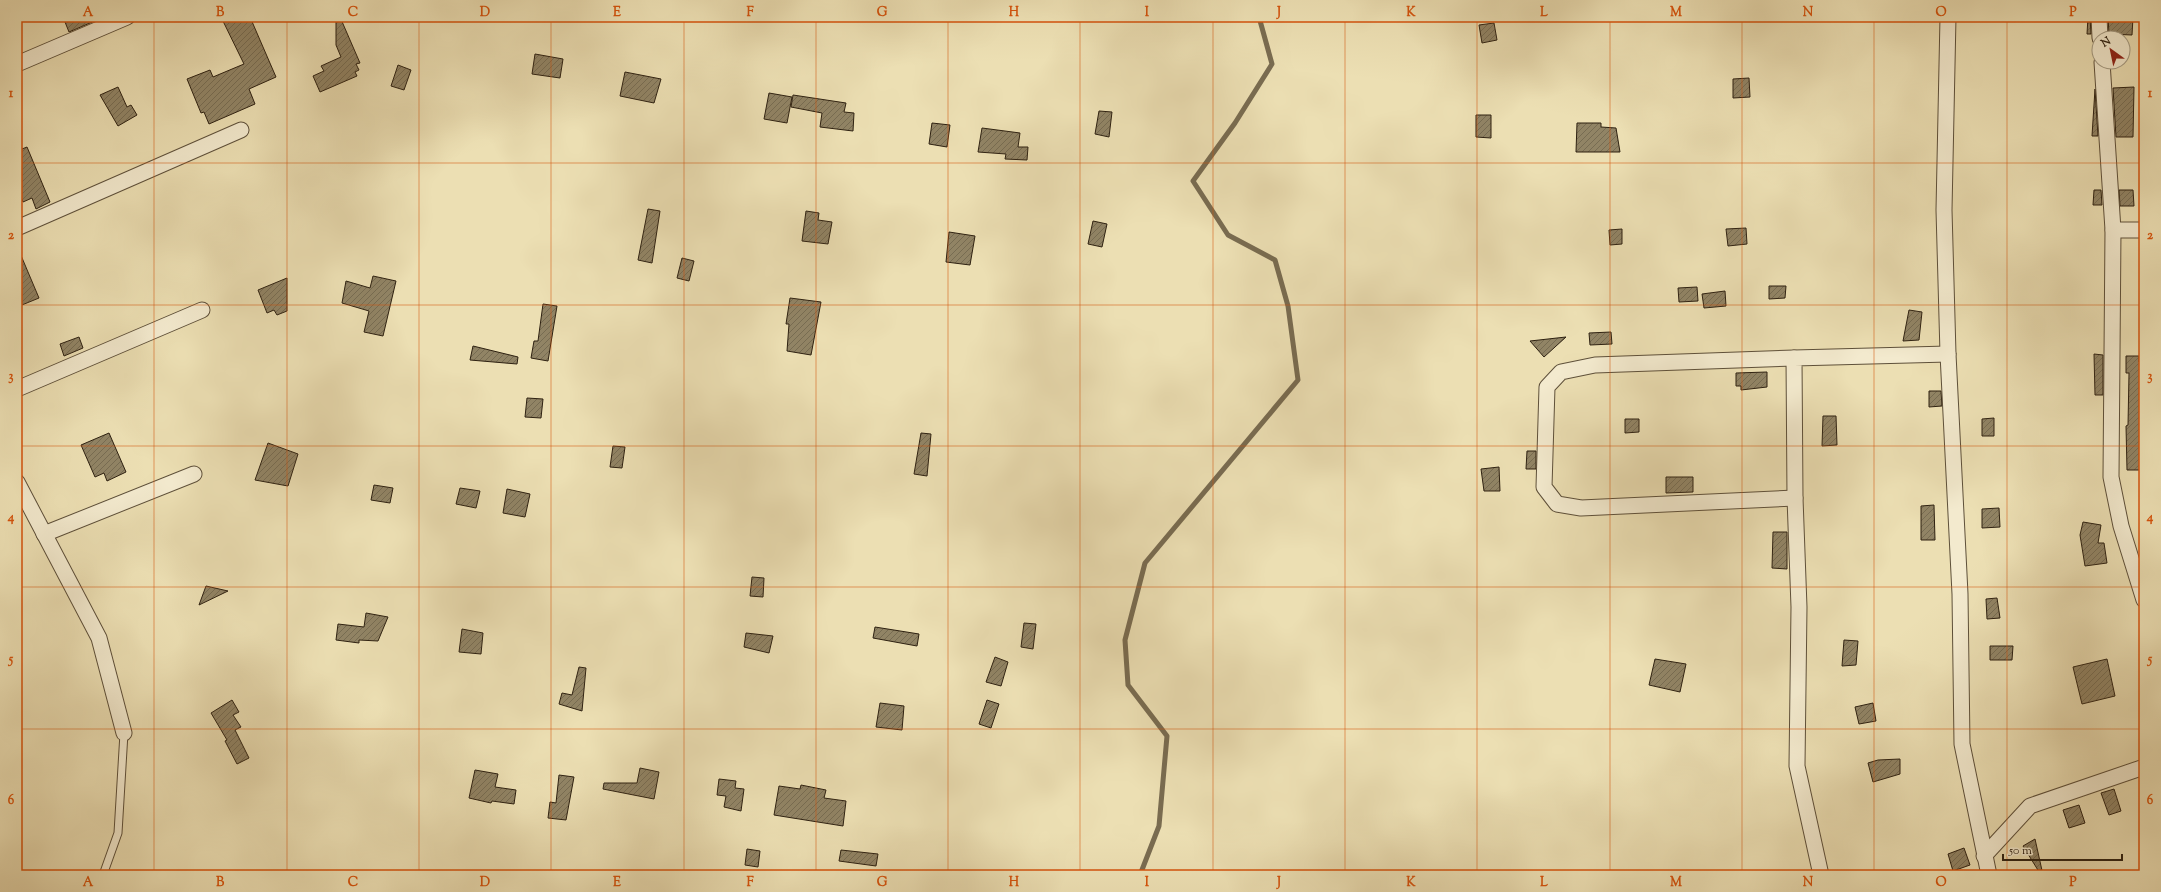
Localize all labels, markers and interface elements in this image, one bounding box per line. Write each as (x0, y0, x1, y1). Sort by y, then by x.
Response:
text: A (83, 4, 94, 22)
text: B (216, 4, 225, 22)
text: C (348, 4, 358, 22)
text: D (480, 4, 490, 22)
text: E (613, 4, 621, 22)
text: F (746, 4, 754, 22)
text: G (877, 4, 888, 22)
text: H (1009, 4, 1020, 22)
text: I (1145, 4, 1150, 22)
text: J (1276, 4, 1281, 22)
text: K (1406, 4, 1416, 22)
text: L (1540, 4, 1548, 22)
text: M (1670, 4, 1682, 22)
text: N (1803, 4, 1814, 22)
text: O (1935, 4, 1947, 22)
text: P (2069, 4, 2077, 22)
north arrow (2091, 30, 2131, 70)
text: N (2097, 33, 2114, 52)
text: 1 (9, 85, 14, 103)
text: 1 (2148, 85, 2153, 103)
text: 2 (8, 227, 15, 245)
text: 2 (2147, 227, 2154, 245)
text: 3 (8, 368, 14, 386)
text: 3 (2147, 368, 2153, 386)
text: 4 (7, 509, 15, 527)
text: 4 (2146, 509, 2154, 527)
text: 5 (8, 651, 14, 669)
text: 5 (2147, 651, 2153, 669)
text: 6 (8, 792, 15, 810)
text: 6 (2147, 792, 2154, 810)
scale bar (2003, 836, 2122, 862)
text: 50 m (2008, 842, 2032, 860)
text: A (83, 874, 94, 892)
text: B (216, 874, 225, 892)
text: C (348, 874, 358, 892)
text: D (480, 874, 490, 892)
text: E (613, 874, 621, 892)
text: F (746, 874, 754, 892)
text: G (877, 874, 888, 892)
text: H (1009, 874, 1020, 892)
text: I (1145, 874, 1150, 892)
text: J (1276, 874, 1281, 892)
text: K (1406, 874, 1416, 892)
text: L (1540, 874, 1548, 892)
text: M (1670, 874, 1682, 892)
text: N (1803, 874, 1814, 892)
text: O (1935, 874, 1947, 892)
text: P (2069, 874, 2077, 892)

